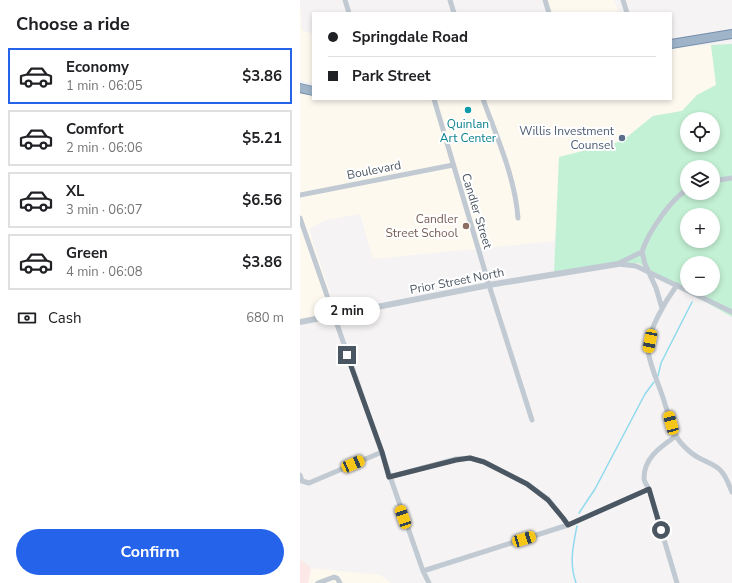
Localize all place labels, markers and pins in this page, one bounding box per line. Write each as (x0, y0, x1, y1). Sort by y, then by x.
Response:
marker: Quinlan Art Center (463, 105, 473, 115)
place label: Quinlan Art Center (440, 116, 497, 146)
place label: Willis Investment Counsel (519, 123, 615, 153)
marker: Willis Investment Counsel (617, 133, 627, 143)
place label: Candler Street School (386, 211, 459, 241)
marker: Candler Street School (461, 221, 471, 231)

